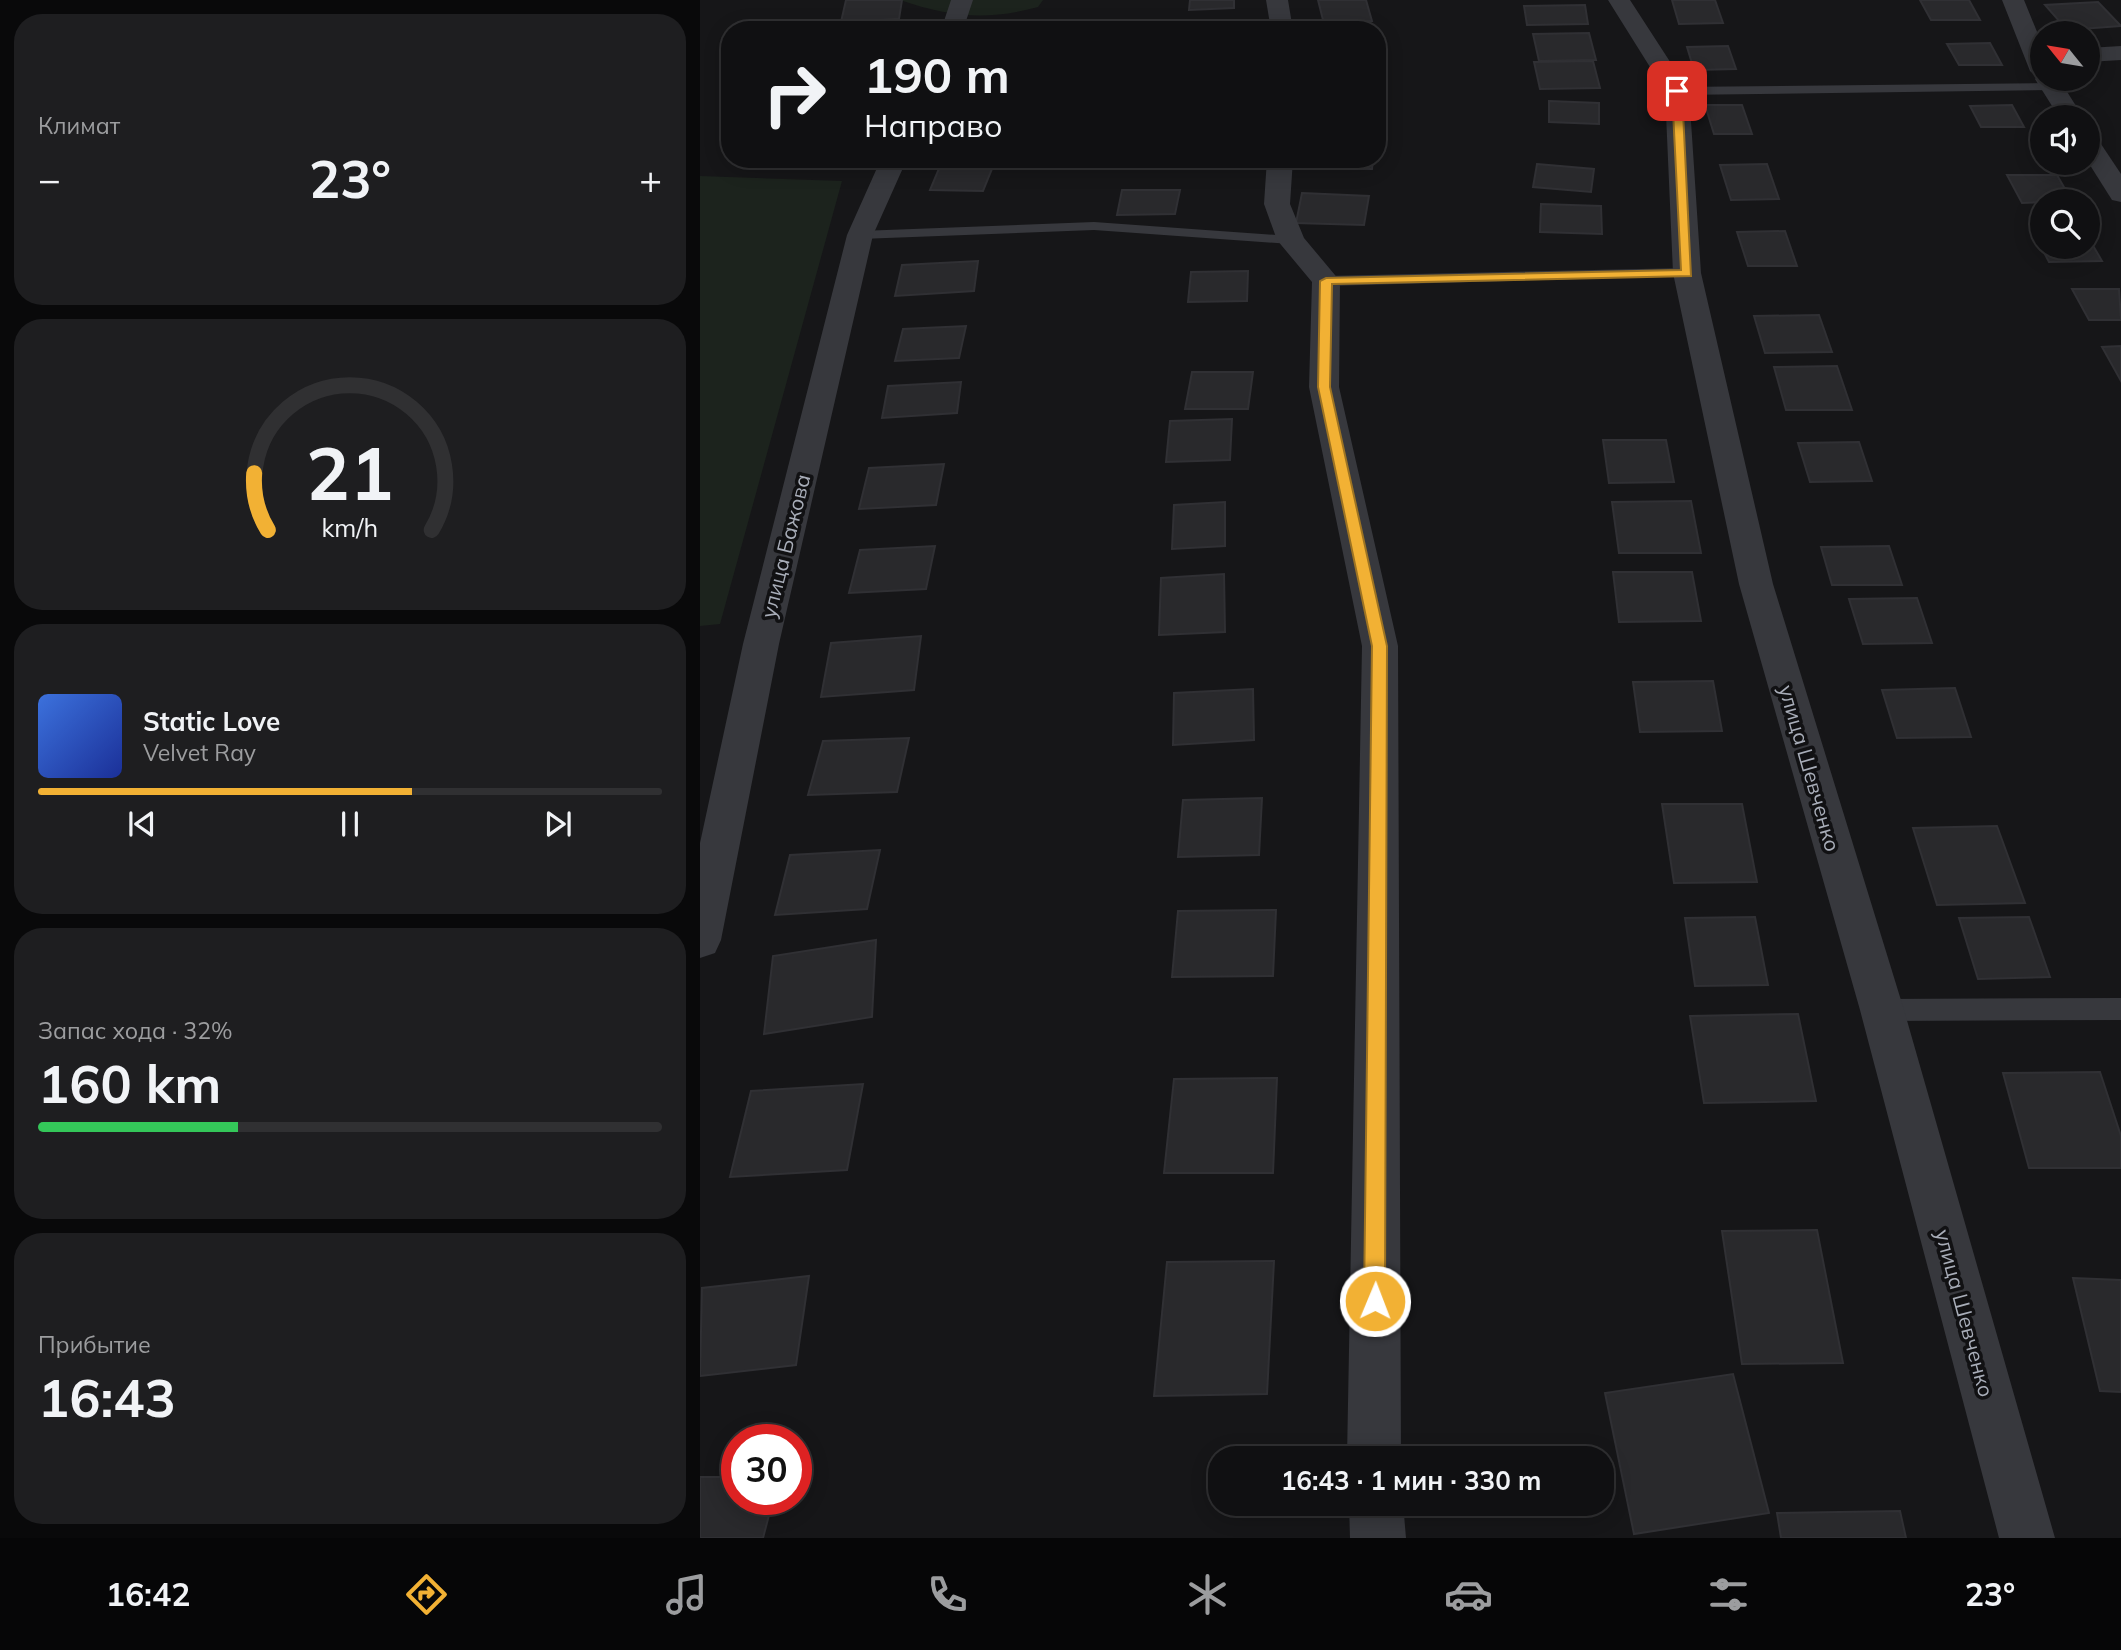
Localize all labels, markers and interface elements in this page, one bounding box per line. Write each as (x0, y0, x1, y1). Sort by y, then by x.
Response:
north arrow (2030, 21, 2100, 91)
map controls (2030, 21, 2100, 259)
text: 190 m (864, 44, 1010, 105)
icon: right (749, 49, 840, 140)
pin (1647, 61, 1707, 121)
icon: arrive (1658, 72, 1696, 110)
text: Направо (864, 105, 1003, 145)
button: sound (2030, 105, 2100, 175)
text: Климат (38, 111, 120, 140)
text: 23° (309, 146, 391, 211)
text: − (38, 155, 61, 203)
text: + (639, 155, 662, 203)
button: search (2030, 189, 2100, 259)
text: 21 (306, 428, 394, 519)
street label: улица Бажова (755, 471, 815, 621)
text: km/h (322, 512, 378, 543)
street label: улица Шевченко (1774, 682, 1846, 854)
text: Static Love (143, 705, 280, 738)
text: Velvet Ray (143, 738, 256, 767)
icon: previous (123, 805, 161, 843)
icon: pause (331, 805, 369, 843)
icon: next (539, 805, 577, 843)
text: Запас хода · 32% (38, 1016, 233, 1045)
text: 160 km (38, 1051, 221, 1116)
street label: улица Шевченко (1930, 1226, 2000, 1400)
position arrow (1338, 1264, 1412, 1338)
text: Прибытие (38, 1330, 151, 1359)
text: 16:43 (38, 1365, 176, 1430)
speed limit sign: 30 (721, 1424, 812, 1515)
text: 16:43 · 1 мин · 330 m (1281, 1464, 1541, 1497)
icon: directions (402, 1570, 451, 1619)
icon: music (662, 1570, 711, 1619)
icon: phone (923, 1570, 972, 1619)
icon: climate (1183, 1570, 1232, 1619)
icon: car (1444, 1570, 1493, 1619)
icon: filters (1704, 1570, 1753, 1619)
text: 16:42 (106, 1574, 190, 1614)
text: 23° (1965, 1574, 2015, 1614)

